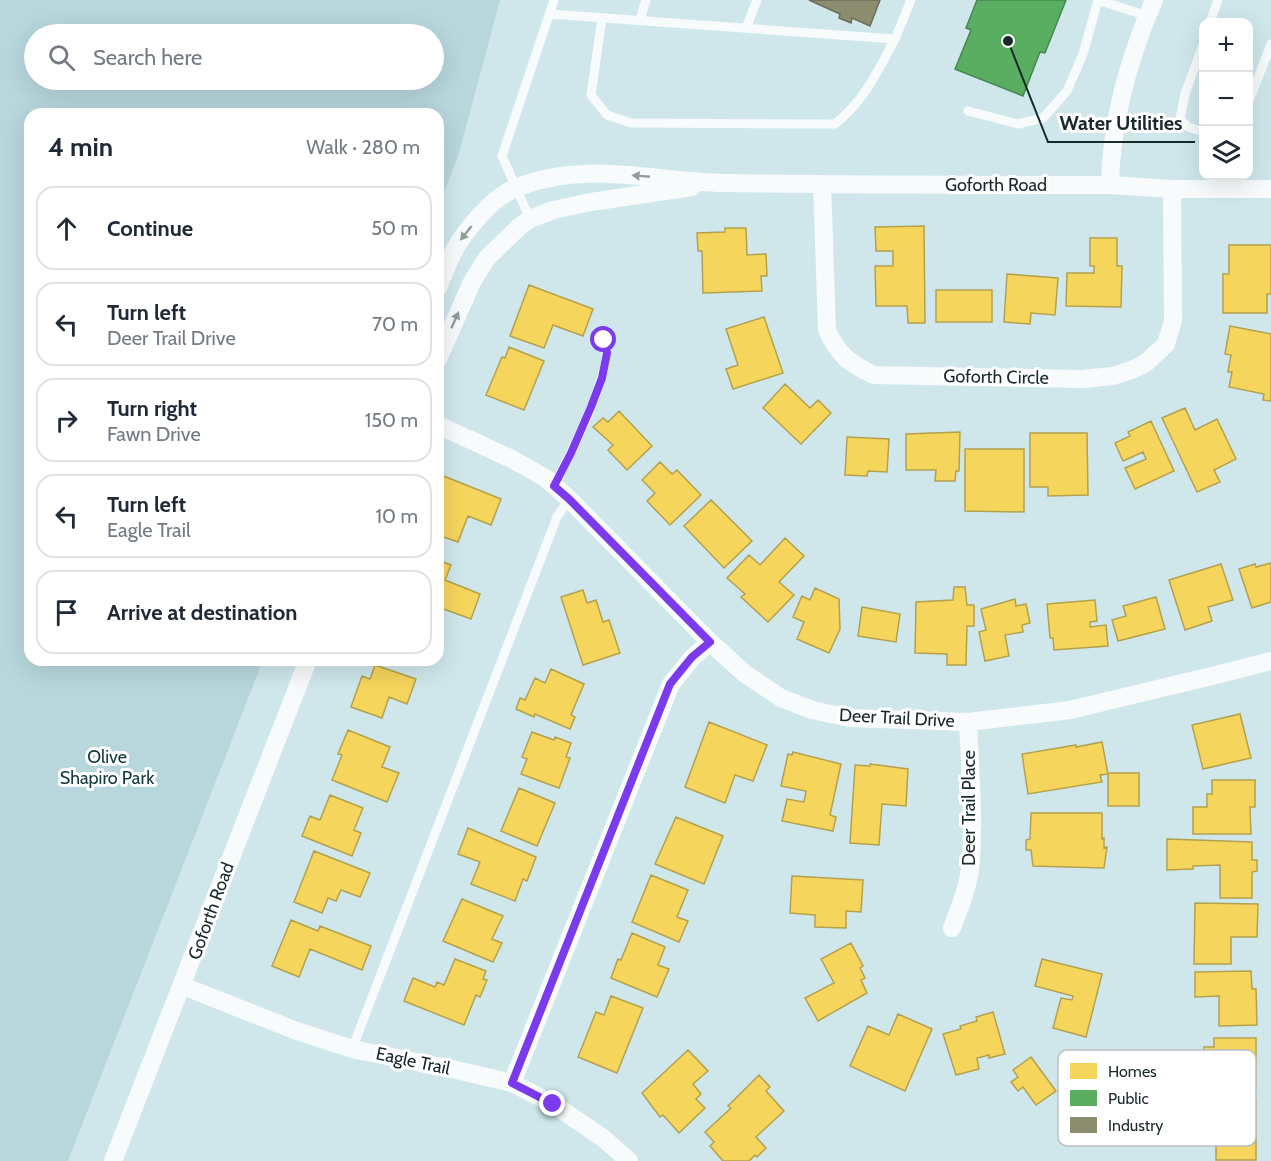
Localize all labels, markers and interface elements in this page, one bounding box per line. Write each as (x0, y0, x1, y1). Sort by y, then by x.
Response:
map controls (1199, 18, 1253, 180)
button: + (1199, 18, 1253, 72)
search box (24, 24, 444, 90)
icon: search (45, 41, 78, 74)
text: Search here (93, 44, 202, 71)
button: − (1199, 72, 1253, 126)
callout: Water Utilities (1048, 104, 1195, 142)
text: Water Utilities (1060, 111, 1182, 135)
button: layers (1199, 126, 1253, 180)
text: 4 min (48, 131, 113, 163)
text: Walk · 280 m (306, 135, 420, 159)
one-way arrow (632, 171, 651, 181)
street label: Goforth Road (945, 174, 1047, 196)
icon: ahead (50, 212, 83, 245)
text: Continue (107, 215, 193, 242)
text: 50 m (371, 216, 418, 240)
one-way arrow (460, 225, 473, 241)
text: Turn left (107, 299, 186, 326)
icon: left (50, 308, 83, 341)
one-way arrow (450, 311, 460, 329)
text: 70 m (372, 312, 418, 336)
text: Deer Trail Drive (107, 326, 236, 350)
route start (590, 326, 616, 352)
street label: Goforth Circle (943, 365, 1049, 389)
text: Turn right (107, 395, 197, 422)
icon: right (50, 404, 83, 437)
text: 150 m (365, 408, 418, 432)
text: Fawn Drive (107, 422, 201, 446)
text: Turn left (107, 491, 186, 518)
icon: left (50, 500, 83, 533)
text: 10 m (375, 504, 418, 528)
text: Eagle Trail (107, 518, 191, 542)
icon: arrive (50, 596, 83, 629)
text: Arrive at destination (107, 599, 297, 626)
street label: Deer Trail Drive (839, 704, 955, 732)
park label: Olive Shapiro Park (60, 746, 155, 789)
street label: Deer Trail Place (958, 750, 980, 866)
street label: Goforth Road (183, 859, 239, 963)
street label: Eagle Trail (374, 1042, 453, 1080)
legend (1058, 1050, 1256, 1146)
text: Homes (1108, 1062, 1157, 1081)
text: Public (1108, 1089, 1149, 1108)
route end (539, 1090, 565, 1116)
text: Industry (1108, 1116, 1163, 1135)

